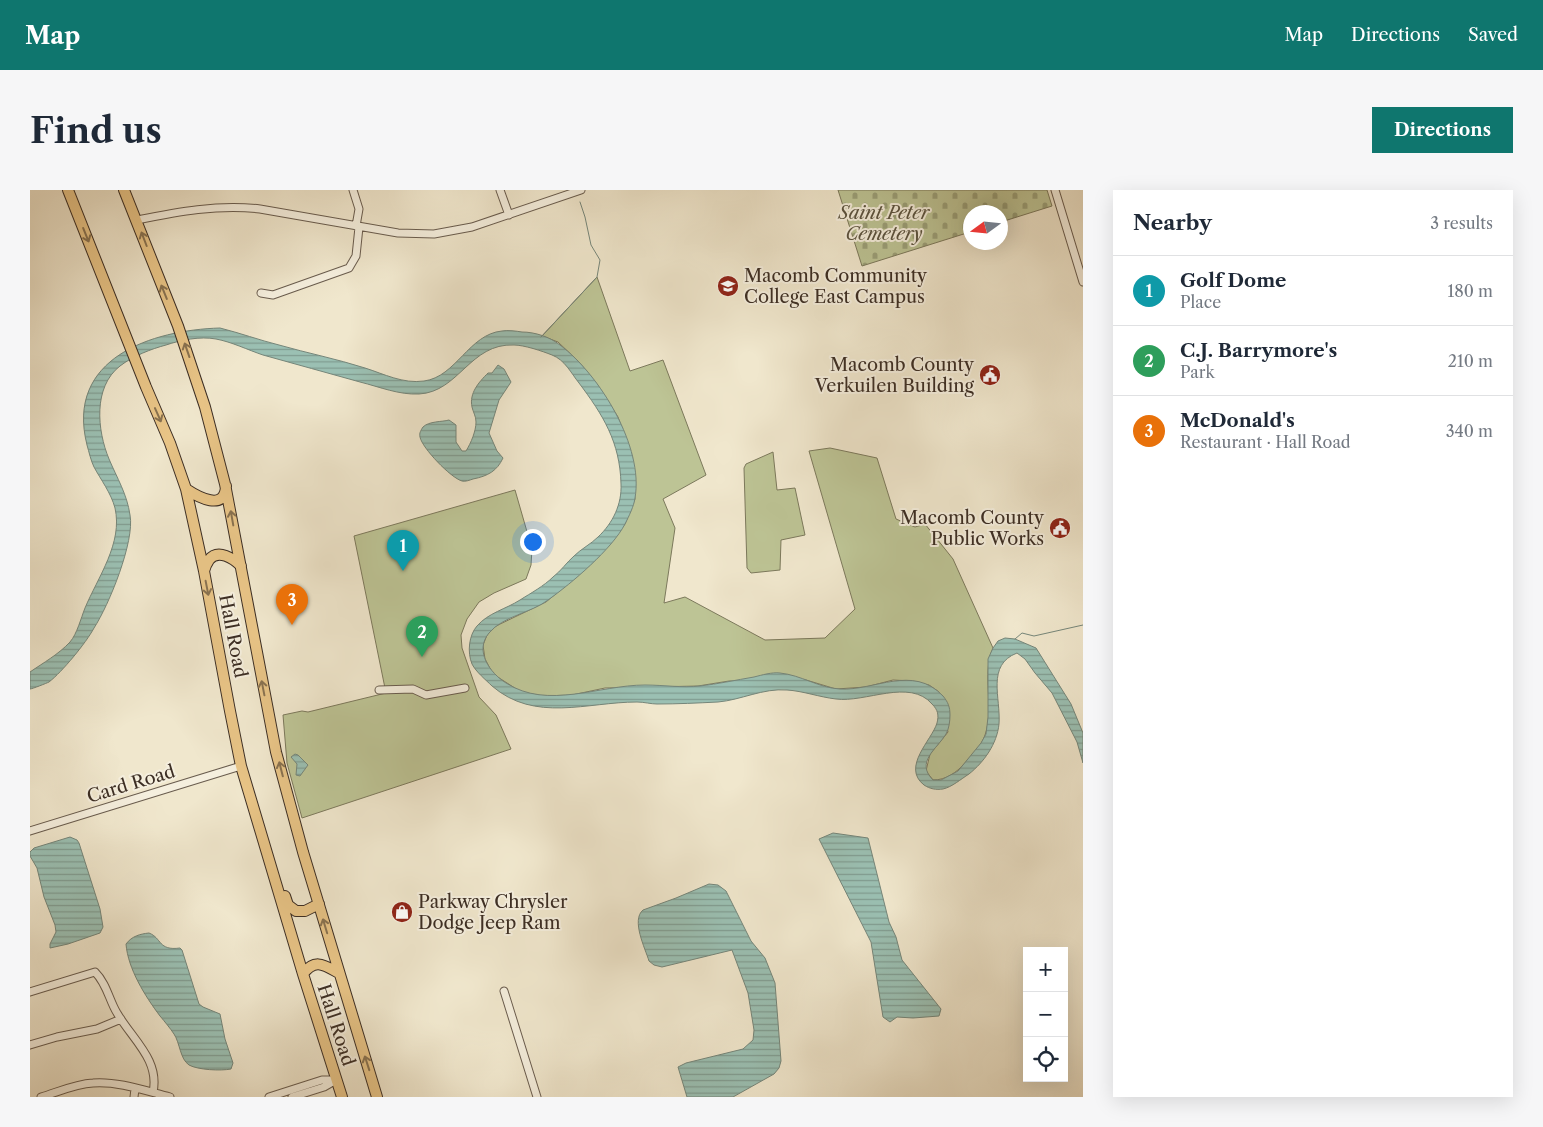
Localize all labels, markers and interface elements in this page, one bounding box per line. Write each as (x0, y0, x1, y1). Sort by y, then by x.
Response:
text: Map (25, 21, 80, 50)
text: Map (1284, 24, 1323, 46)
text: Directions (1351, 24, 1440, 46)
text: Saved (1468, 24, 1518, 46)
button: Directions (1372, 107, 1513, 153)
text: Find us (30, 109, 162, 152)
park label: Saint Peter Cemetery (838, 202, 931, 245)
north arrow (963, 205, 1008, 250)
text: Nearby (1133, 210, 1212, 235)
text: 3 results (1430, 213, 1493, 233)
one-way arrow (82, 227, 92, 242)
one-way arrow (139, 232, 148, 247)
place label: Macomb Community College East Campus (744, 265, 928, 308)
text: Golf Dome (1180, 269, 1286, 292)
school or university icon: Macomb Community College East Campus (716, 274, 740, 298)
text: 1 (1145, 281, 1153, 301)
text: 180 m (1447, 281, 1493, 301)
one-way arrow (159, 285, 169, 300)
text: Place (1180, 292, 1221, 312)
text: C.J. Barrymore's (1180, 339, 1337, 362)
one-way arrow (182, 343, 191, 358)
text: 2 (1144, 351, 1154, 371)
text: 210 m (1448, 351, 1493, 371)
place label: Macomb County Verkuilen Building (814, 354, 975, 397)
text: Park (1180, 362, 1215, 382)
public building icon: Macomb County Verkuilen Building (978, 363, 1002, 387)
one-way arrow (154, 407, 164, 422)
text: McDonald's (1180, 409, 1295, 432)
text: 3 (1144, 421, 1154, 441)
text: 340 m (1446, 421, 1493, 441)
text: Restaurant · Hall Road (1180, 432, 1351, 452)
place label: Macomb County Public Works (900, 507, 1045, 550)
one-way arrow (226, 510, 236, 526)
public building icon: Macomb County Public Works (1048, 516, 1072, 540)
your location (520, 529, 546, 555)
pin: 1 (387, 530, 419, 571)
one-way arrow (203, 580, 212, 596)
pin: 3 (276, 584, 308, 625)
street label: Hall Road (214, 592, 252, 680)
pin: 2 (406, 616, 438, 657)
one-way arrow (258, 680, 268, 696)
street label: Card Road (84, 760, 178, 808)
one-way arrow (276, 762, 285, 778)
place label: Parkway Chrysler Dodge Jeep Ram (418, 891, 568, 934)
shop icon: Parkway Chrysler Dodge Jeep Ram (390, 900, 414, 924)
one-way arrow (320, 918, 330, 934)
map controls (1023, 947, 1068, 1082)
button: + (1023, 947, 1068, 992)
street label: Hall Road (312, 981, 360, 1069)
button: − (1023, 992, 1068, 1037)
button: locate (1023, 1037, 1068, 1082)
one-way arrow (361, 1055, 371, 1071)

